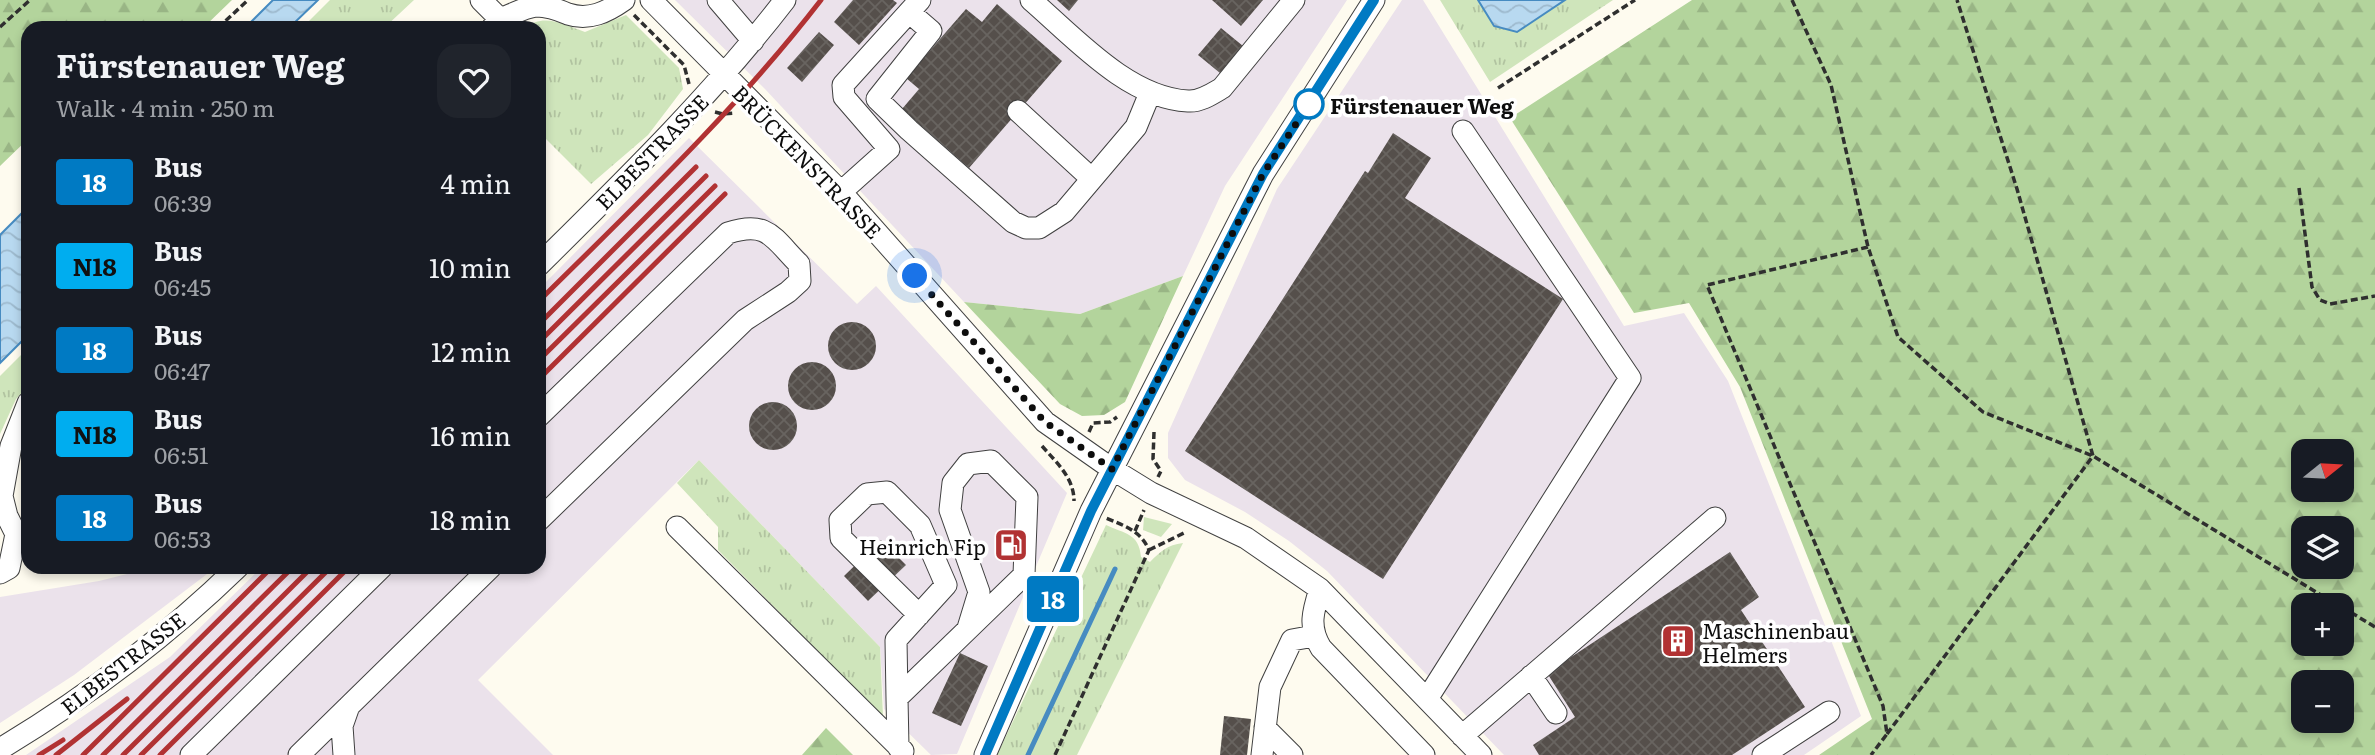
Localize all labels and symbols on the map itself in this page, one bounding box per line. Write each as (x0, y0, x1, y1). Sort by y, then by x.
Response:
street label: BRÜCKENSTRASSE (726, 77, 890, 245)
street label: ELBESTRASSE (587, 86, 715, 216)
marker: Fürstenauer Weg (1294, 89, 1324, 119)
place label: Fürstenauer Weg (1330, 89, 1514, 120)
your location (897, 258, 932, 293)
north arrow (2291, 439, 2354, 502)
fuel station icon: Heinrich Fip (992, 526, 1030, 564)
place label: Heinrich Fip (859, 530, 986, 561)
line badge: 18 (1021, 576, 1084, 622)
street label: ELBESTRASSE (53, 603, 191, 721)
place label: Maschinenbau Helmers (1702, 614, 1849, 669)
building icon: Maschinenbau Helmers (1659, 622, 1697, 660)

